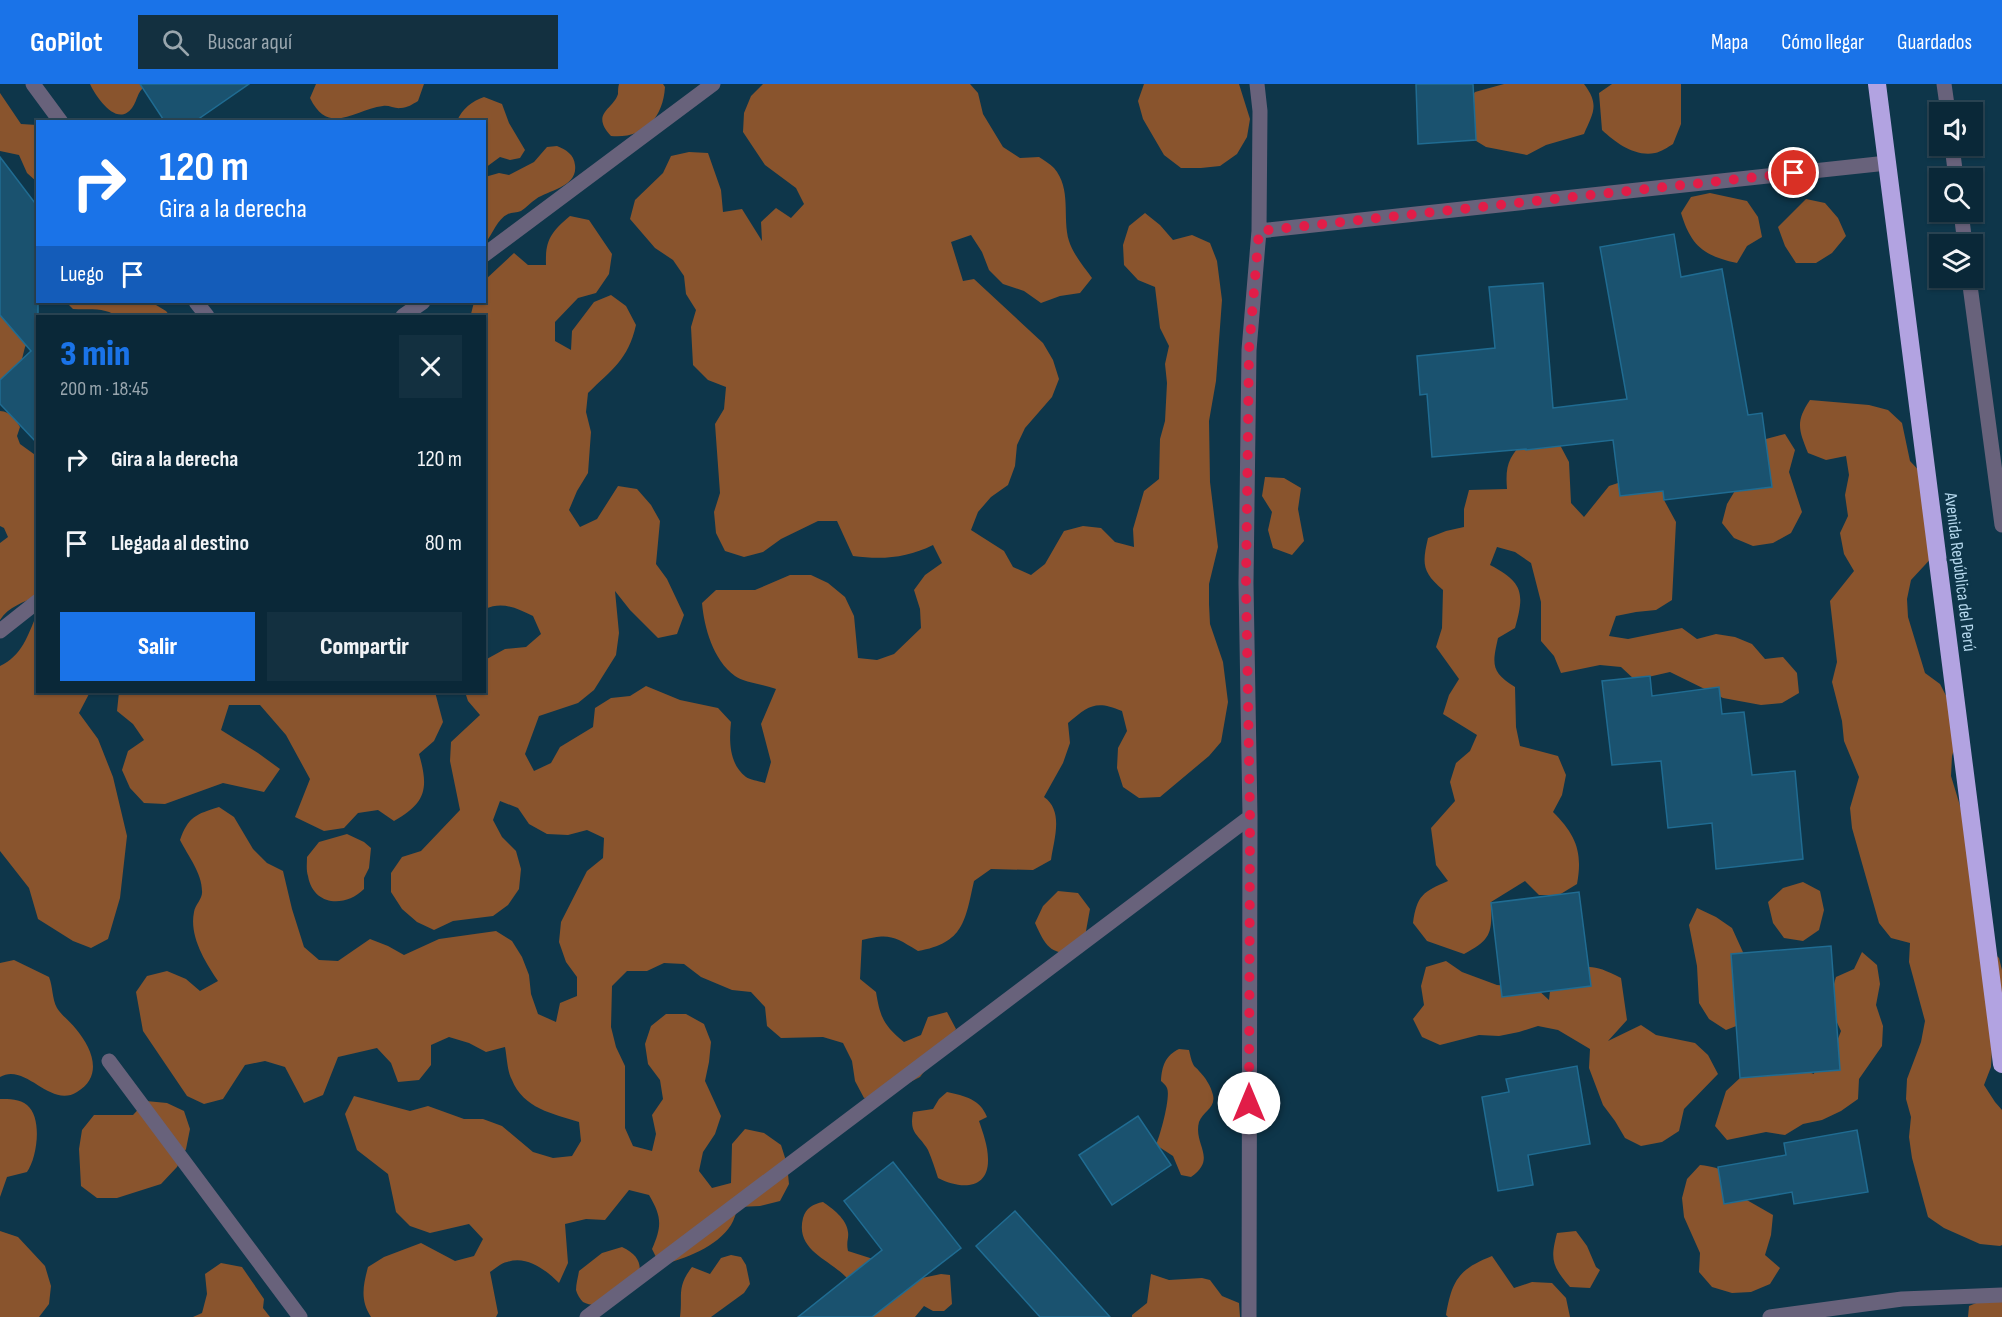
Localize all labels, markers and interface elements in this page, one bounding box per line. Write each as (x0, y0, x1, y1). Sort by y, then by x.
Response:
search box (138, 15, 558, 69)
text: GoPilot (30, 26, 102, 59)
icon: search (159, 26, 192, 59)
text: Buscar aquí (207, 29, 292, 56)
text: Mapa (1711, 30, 1748, 55)
text: Cómo llegar (1781, 30, 1864, 55)
text: Guardados (1897, 30, 1972, 55)
map controls (1929, 102, 1983, 288)
button: sound (1929, 102, 1983, 156)
text: 120 m (159, 142, 249, 193)
icon: right (60, 144, 138, 222)
pin (1768, 147, 1819, 198)
icon: arrive (1777, 156, 1810, 189)
button: search (1929, 168, 1983, 222)
text: Gira a la derecha (159, 193, 307, 225)
button: layers (1929, 234, 1983, 288)
icon: arrive (116, 258, 149, 291)
text: Luego (60, 261, 104, 288)
text: 3 min (60, 333, 130, 376)
button: close (399, 335, 462, 398)
text: 200 m · 18:45 (60, 377, 148, 401)
icon: right (60, 443, 93, 476)
text: Gira a la derecha (111, 446, 238, 473)
text: 120 m (418, 446, 462, 473)
street label: Avenida República del Perú (1940, 490, 1980, 653)
icon: arrive (60, 527, 93, 560)
text: Llegada al destino (111, 530, 249, 557)
text: 80 m (425, 530, 462, 557)
button: Salir (60, 612, 255, 681)
button: Compartir (267, 612, 462, 681)
position arrow (1217, 1071, 1281, 1135)

